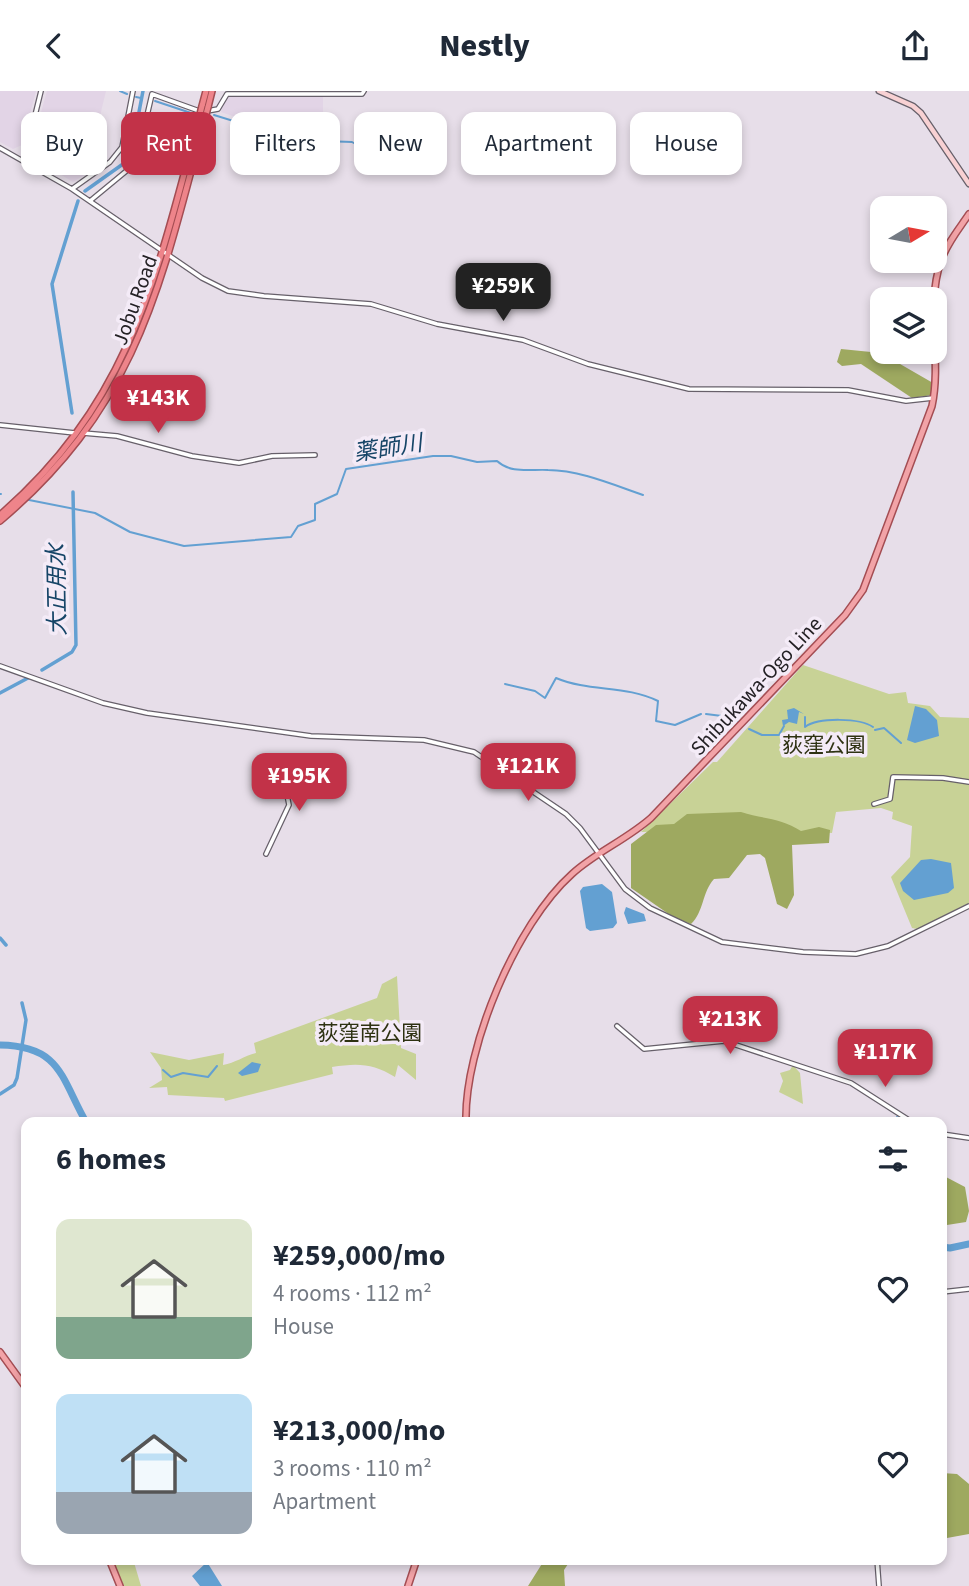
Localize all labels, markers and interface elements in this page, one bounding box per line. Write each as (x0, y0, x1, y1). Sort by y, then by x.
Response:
text: Nestly (439, 23, 530, 69)
icon: back (35, 27, 73, 65)
icon: share (896, 27, 934, 65)
chip: Buy (21, 112, 107, 175)
chip: Rent (121, 112, 216, 175)
chip: Filters (230, 112, 340, 175)
chip: New (354, 112, 447, 175)
chip: Apartment (461, 112, 616, 175)
chip: House (630, 112, 742, 175)
north arrow (870, 196, 947, 273)
map controls (870, 196, 947, 364)
street label: Jobu Road (105, 251, 165, 349)
pin: ¥259K (454, 264, 552, 323)
text: ¥259K (472, 269, 534, 302)
button: layers (870, 287, 947, 364)
pin: ¥143K (109, 375, 207, 435)
text: ¥143K (127, 381, 189, 414)
water label: 薬師川 (351, 426, 428, 470)
water label: 大正用水 (40, 541, 74, 636)
street label: Shibukawa-Ogo Line (683, 610, 829, 762)
park label: 荻窪公園 (782, 730, 866, 760)
pin: ¥121K (479, 743, 577, 803)
text: ¥121K (497, 749, 559, 782)
pin: ¥195K (250, 753, 348, 813)
text: ¥195K (268, 759, 330, 792)
pin: ¥213K (681, 997, 779, 1056)
text: ¥213K (699, 1002, 761, 1035)
park label: 荻窪南公園 (318, 1018, 423, 1048)
pin: ¥117K (836, 1030, 934, 1089)
text: ¥117K (854, 1035, 916, 1068)
text: 6 homes (56, 1138, 166, 1181)
icon: filters (874, 1140, 912, 1178)
text: ¥259,000/mo (273, 1234, 445, 1277)
icon: home (112, 1247, 196, 1331)
icon: heart (874, 1270, 912, 1308)
text: 4 rooms · 112 m² (273, 1277, 432, 1310)
text: House (273, 1310, 334, 1343)
text: ¥213,000/mo (273, 1409, 445, 1452)
icon: home (112, 1422, 196, 1506)
icon: heart (874, 1445, 912, 1483)
text: 3 rooms · 110 m² (273, 1452, 432, 1485)
text: Apartment (273, 1485, 376, 1518)

